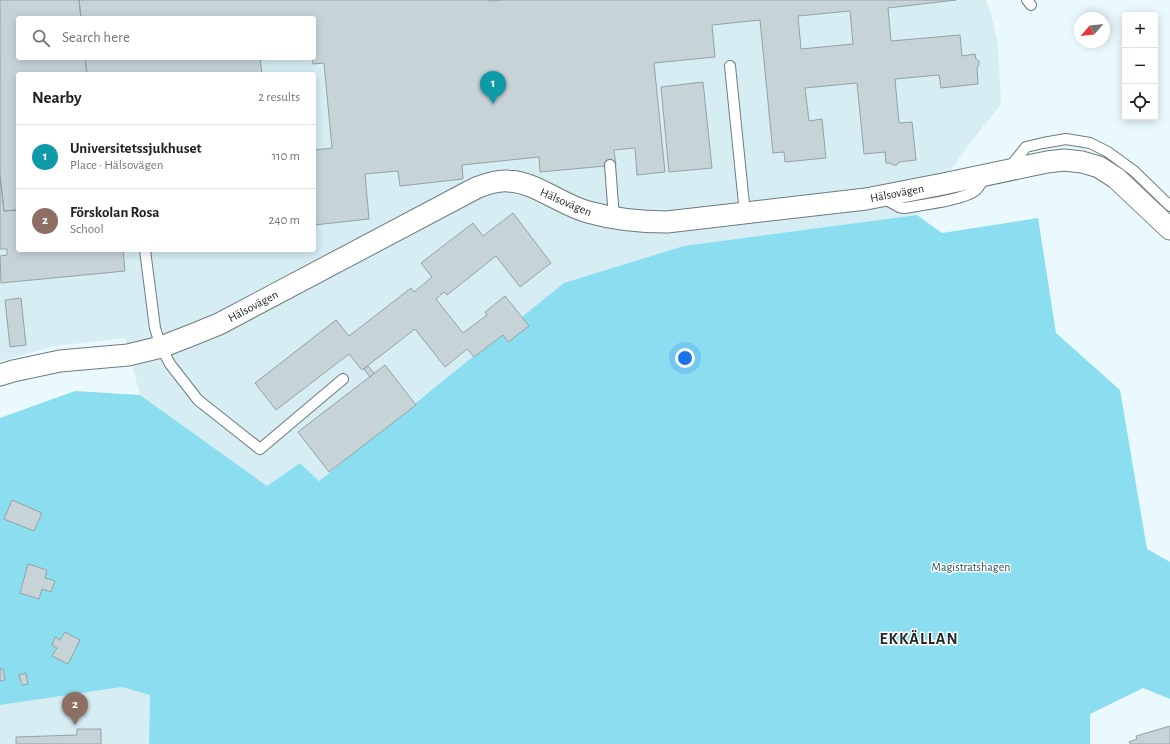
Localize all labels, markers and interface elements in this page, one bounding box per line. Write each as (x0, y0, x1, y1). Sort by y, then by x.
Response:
north arrow (1074, 12, 1110, 48)
map controls (1122, 12, 1158, 120)
button: + (1122, 12, 1158, 48)
search box (16, 16, 316, 60)
icon: search (30, 27, 52, 49)
text: Search here (62, 30, 130, 45)
button: − (1122, 48, 1158, 84)
pin: 1 (480, 71, 506, 104)
button: locate (1122, 84, 1158, 120)
text: Nearby (32, 89, 82, 106)
text: 2 results (258, 91, 300, 104)
text: Universitetssjukhuset (70, 141, 202, 156)
text: 1 (43, 150, 47, 163)
text: 110 m (272, 150, 300, 163)
text: Place · Hälsovägen (70, 159, 163, 172)
street label: Hälsovägen (869, 182, 925, 204)
street label: Hälsovägen (539, 186, 593, 218)
text: Förskolan Rosa (70, 205, 159, 220)
text: 2 (42, 214, 48, 227)
text: 240 m (268, 214, 300, 227)
text: School (70, 223, 104, 236)
street label: Hälsovägen (226, 288, 280, 324)
your location (675, 348, 695, 368)
park label: Magistratshagen (932, 561, 1010, 573)
district label: EKKÄLLAN (879, 629, 959, 647)
pin: 2 (62, 692, 88, 725)

